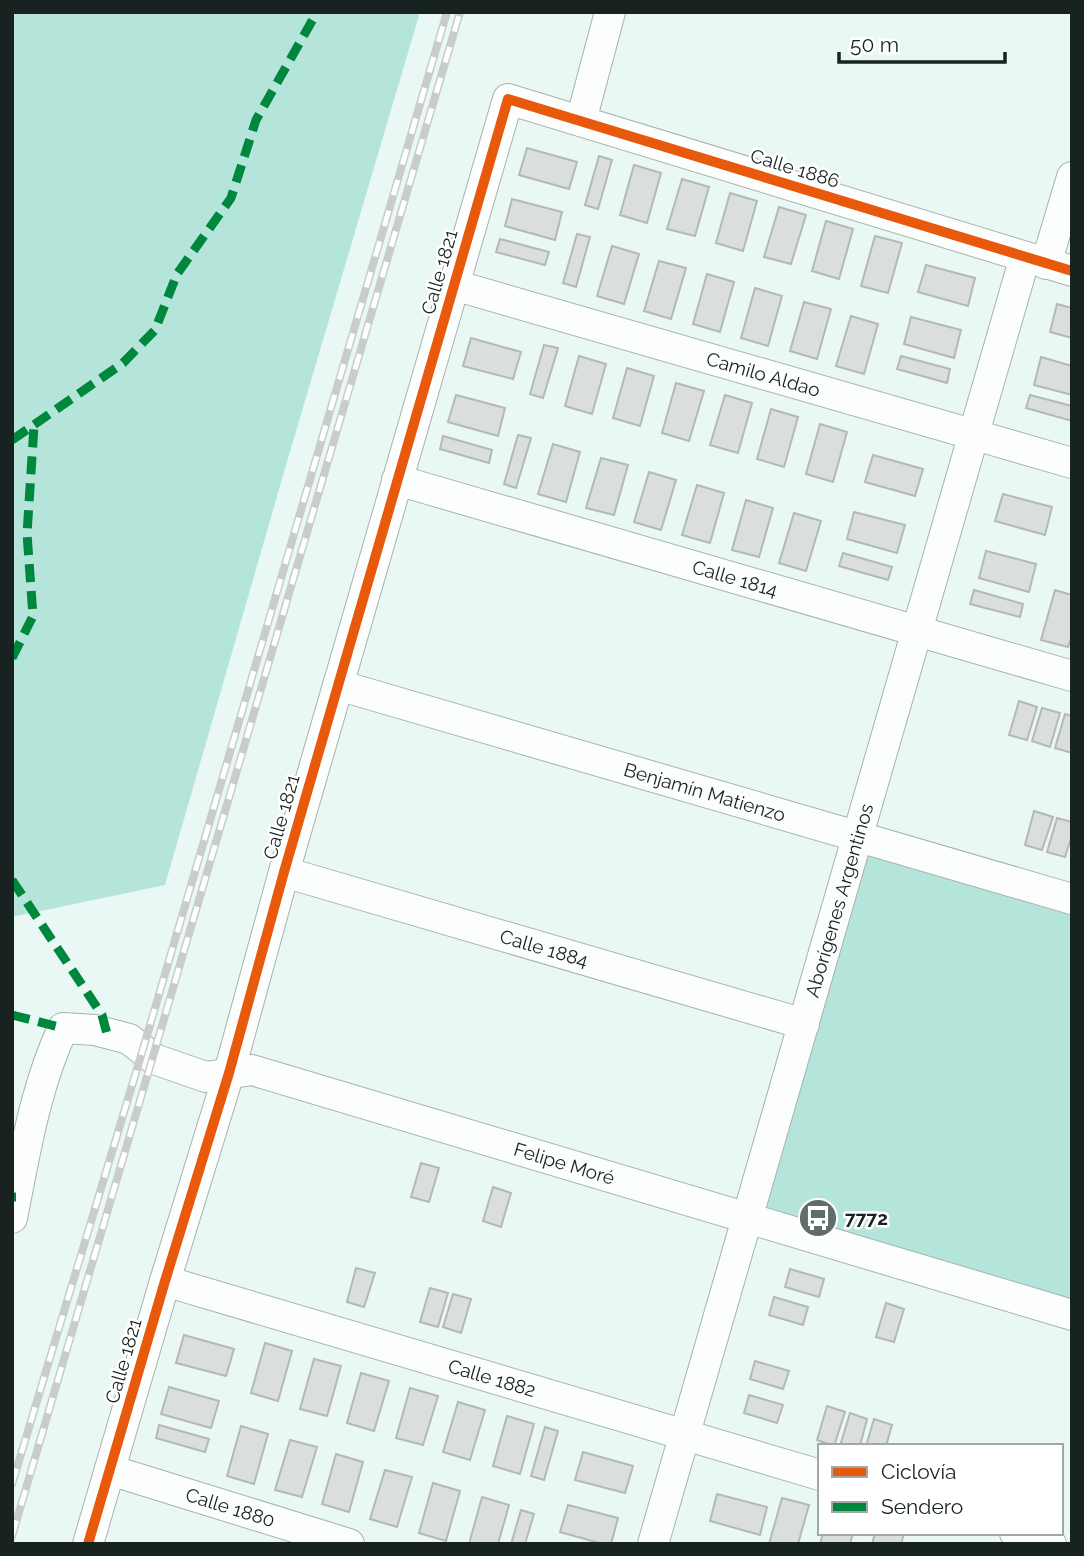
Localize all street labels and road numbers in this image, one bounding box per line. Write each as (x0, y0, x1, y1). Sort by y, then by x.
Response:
street label: Calle 1886 (748, 144, 842, 192)
street label: Calle 1821 (416, 227, 462, 317)
street label: Camilo Aldao (704, 347, 823, 401)
street label: Calle 1814 (690, 555, 780, 601)
street label: Benjamín Matienzo (621, 758, 788, 826)
street label: Calle 1821 (258, 772, 304, 862)
street label: Aborígenes Argentinos (801, 801, 877, 1000)
street label: Calle 1884 (497, 925, 591, 971)
street label: Felipe Moré (511, 1138, 617, 1189)
street label: Calle 1821 (100, 1316, 146, 1406)
street label: Calle 1882 (446, 1354, 538, 1401)
street label: Calle 1880 (183, 1483, 278, 1531)

